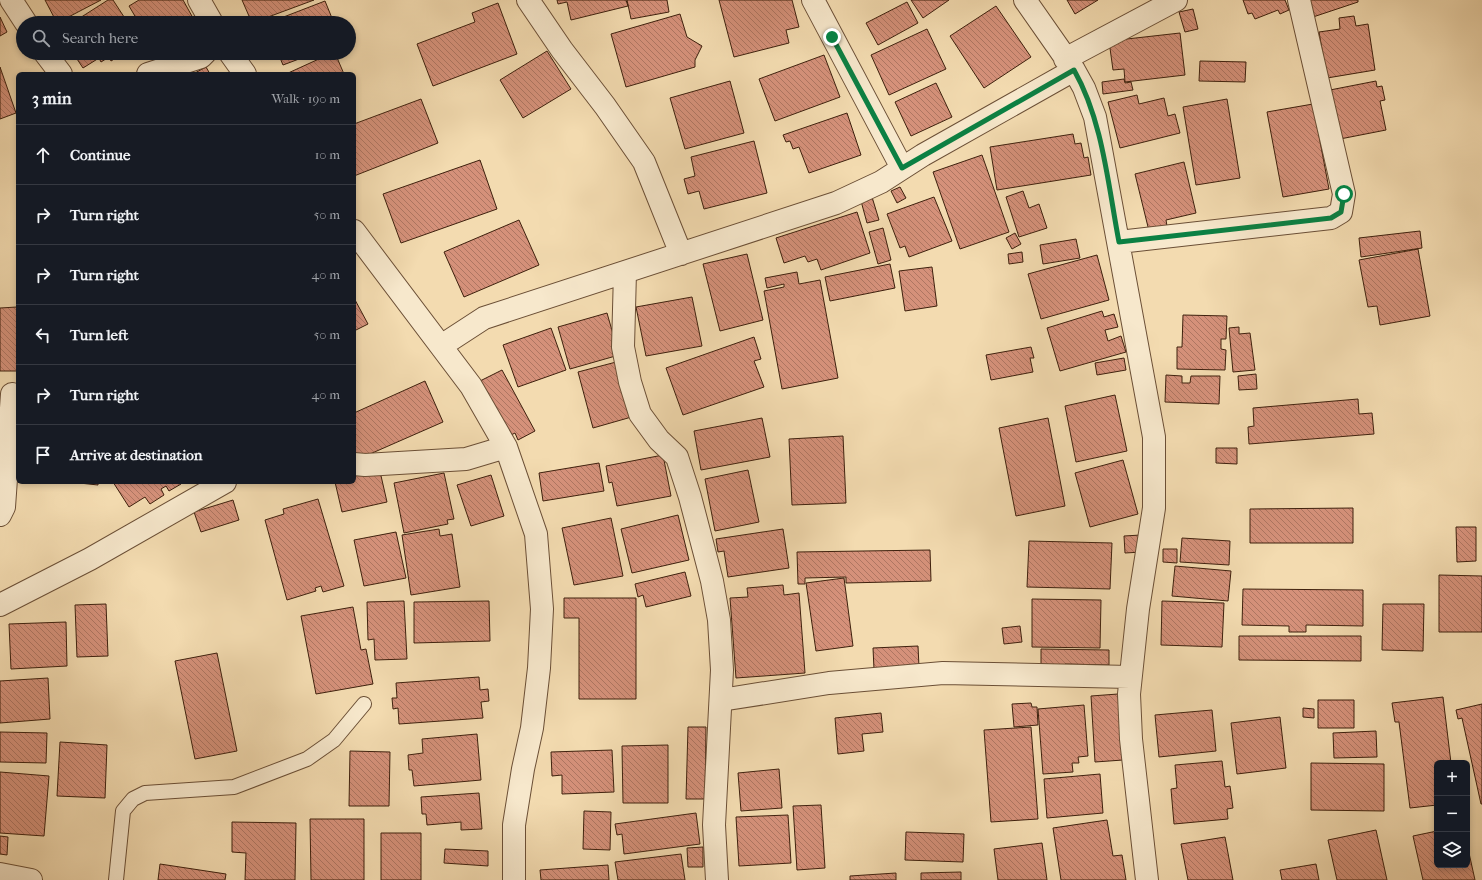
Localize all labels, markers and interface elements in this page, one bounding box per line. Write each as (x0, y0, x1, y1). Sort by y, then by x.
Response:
search box (16, 16, 356, 60)
icon: search (30, 27, 52, 49)
route end (823, 28, 841, 46)
text: Search here (62, 29, 138, 47)
text: 3 min (32, 88, 72, 108)
text: Walk · 190 m (271, 91, 340, 106)
icon: ahead (32, 144, 54, 166)
text: Continue (70, 146, 130, 164)
text: 10 m (315, 147, 340, 162)
route start (1335, 185, 1353, 203)
icon: right (32, 204, 54, 226)
text: Turn right (70, 206, 139, 224)
text: 50 m (314, 207, 340, 222)
icon: right (32, 264, 54, 286)
text: Turn right (70, 266, 139, 284)
text: 40 m (312, 267, 340, 282)
icon: left (32, 324, 54, 346)
text: Turn left (70, 326, 128, 344)
text: 50 m (314, 327, 340, 342)
icon: right (32, 384, 54, 406)
text: Turn right (70, 386, 139, 404)
text: 40 m (312, 387, 340, 402)
icon: arrive (32, 444, 54, 466)
text: Arrive at destination (70, 446, 202, 464)
map controls (1434, 760, 1470, 868)
button: + (1434, 760, 1470, 796)
button: − (1434, 796, 1470, 832)
button: layers (1434, 832, 1470, 868)

